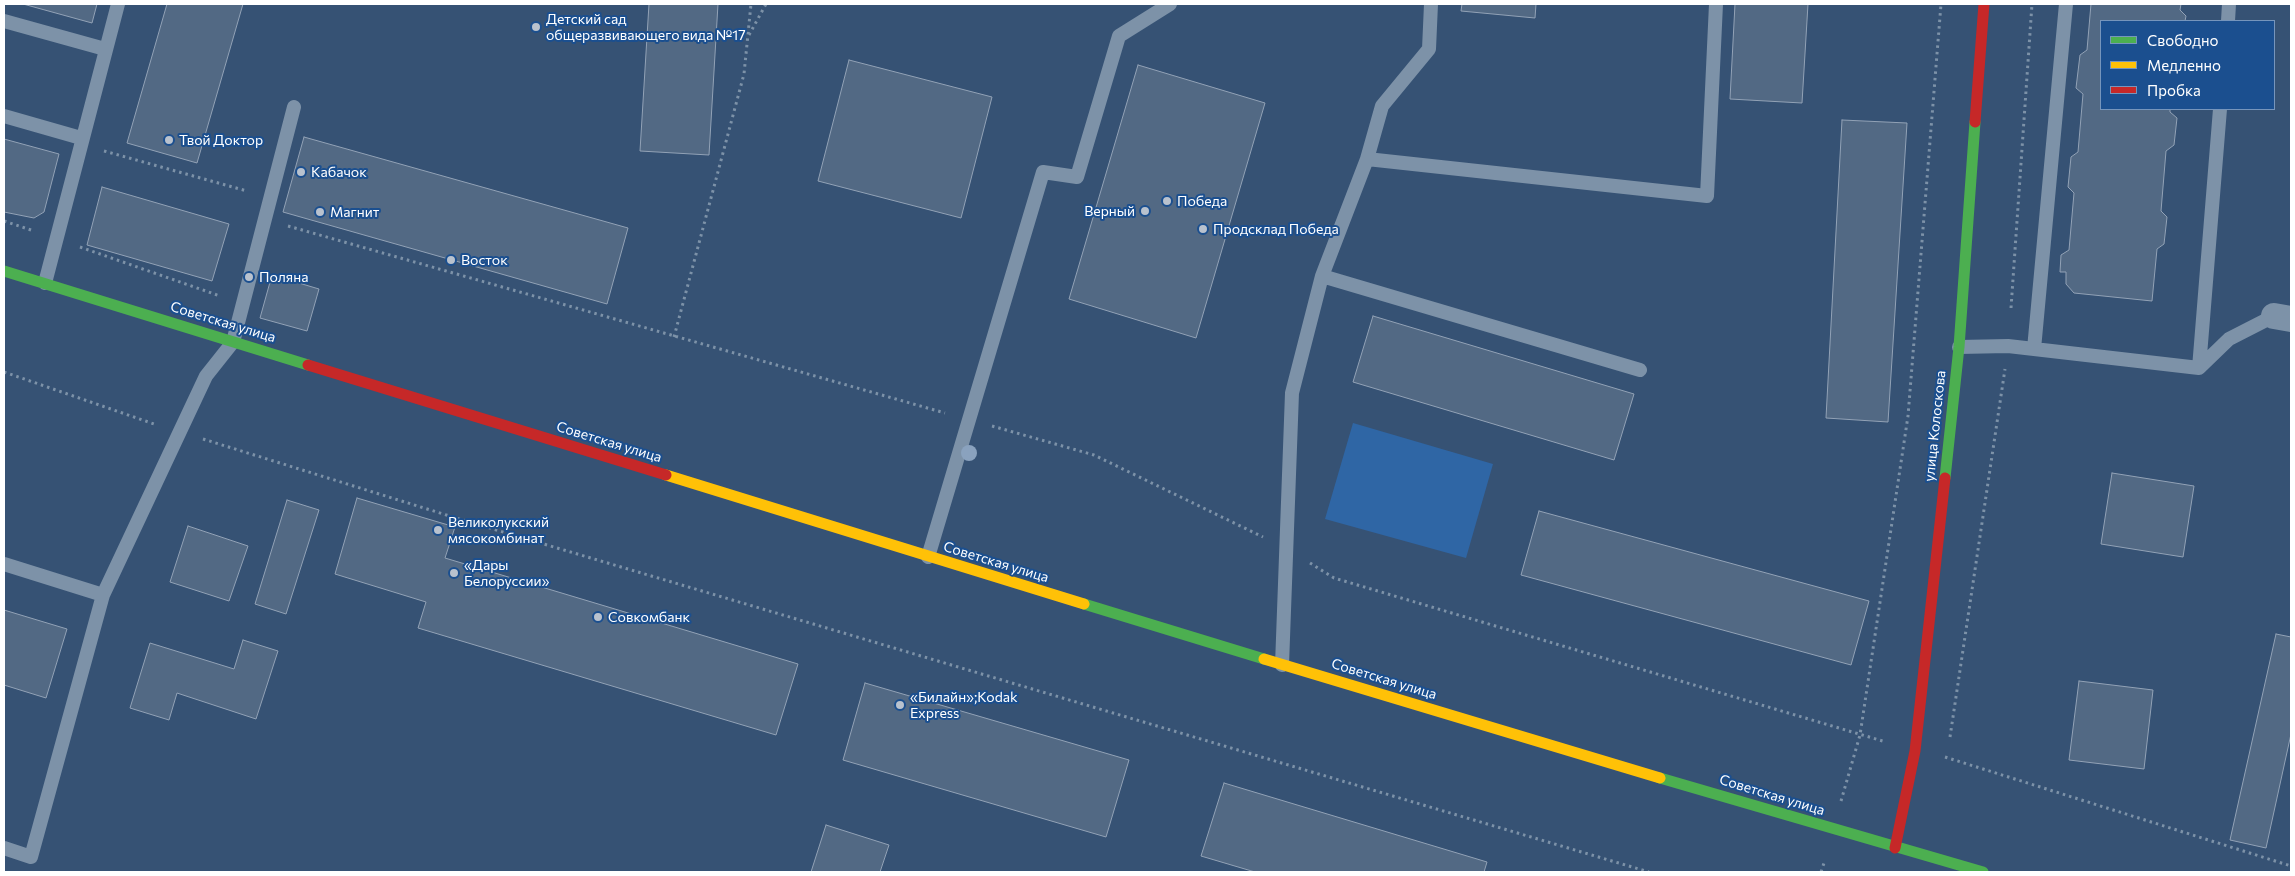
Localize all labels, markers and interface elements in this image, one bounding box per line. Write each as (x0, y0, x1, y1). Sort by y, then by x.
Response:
place label: Детский сад общеразвивающего вида №17 (546, 11, 746, 44)
legend (2100, 20, 2275, 110)
marker: Детский сад общеразвивающего вида №17 (530, 21, 542, 33)
text: Свободно (2147, 31, 2218, 49)
text: Медленно (2147, 56, 2221, 74)
text: Пробка (2147, 81, 2201, 99)
place label: Твой Доктор (179, 132, 263, 148)
marker: Твой Доктор (163, 134, 175, 146)
place label: Кабачок (311, 164, 367, 180)
marker: Кабачок (295, 166, 307, 178)
place label: Победа (1177, 193, 1227, 209)
marker: Победа (1161, 195, 1173, 207)
place label: Верный (1084, 203, 1135, 219)
place label: Магнит (330, 204, 379, 220)
marker: Верный (1139, 205, 1151, 217)
marker: Магнит (314, 206, 326, 218)
place label: Продсклад Победа (1213, 221, 1339, 237)
marker: Продсклад Победа (1197, 223, 1209, 235)
place label: Восток (461, 252, 508, 268)
marker: Восток (445, 254, 457, 266)
place label: Поляна (259, 269, 308, 285)
marker: Поляна (243, 271, 255, 283)
street label: Советская улица (168, 298, 278, 346)
street label: улица Колоскова (1921, 370, 1949, 482)
street label: Советская улица (554, 418, 664, 466)
place label: Великолукский мясокомбинат (448, 514, 549, 546)
marker: Великолукский мясокомбинат (432, 524, 444, 536)
street label: Советская улица (941, 538, 1051, 586)
place label: «Дары Белоруссии» (464, 557, 549, 590)
marker: «Дары Белоруссии» (448, 567, 460, 579)
place label: Совкомбанк (608, 609, 690, 625)
marker: Совкомбанк (592, 611, 604, 623)
street label: Советская улица (1329, 655, 1439, 703)
place label: «Билайн»;Kodak Express (910, 689, 1018, 722)
marker: «Билайн»;Kodak Express (894, 699, 906, 711)
street label: Советская улица (1717, 771, 1827, 819)

